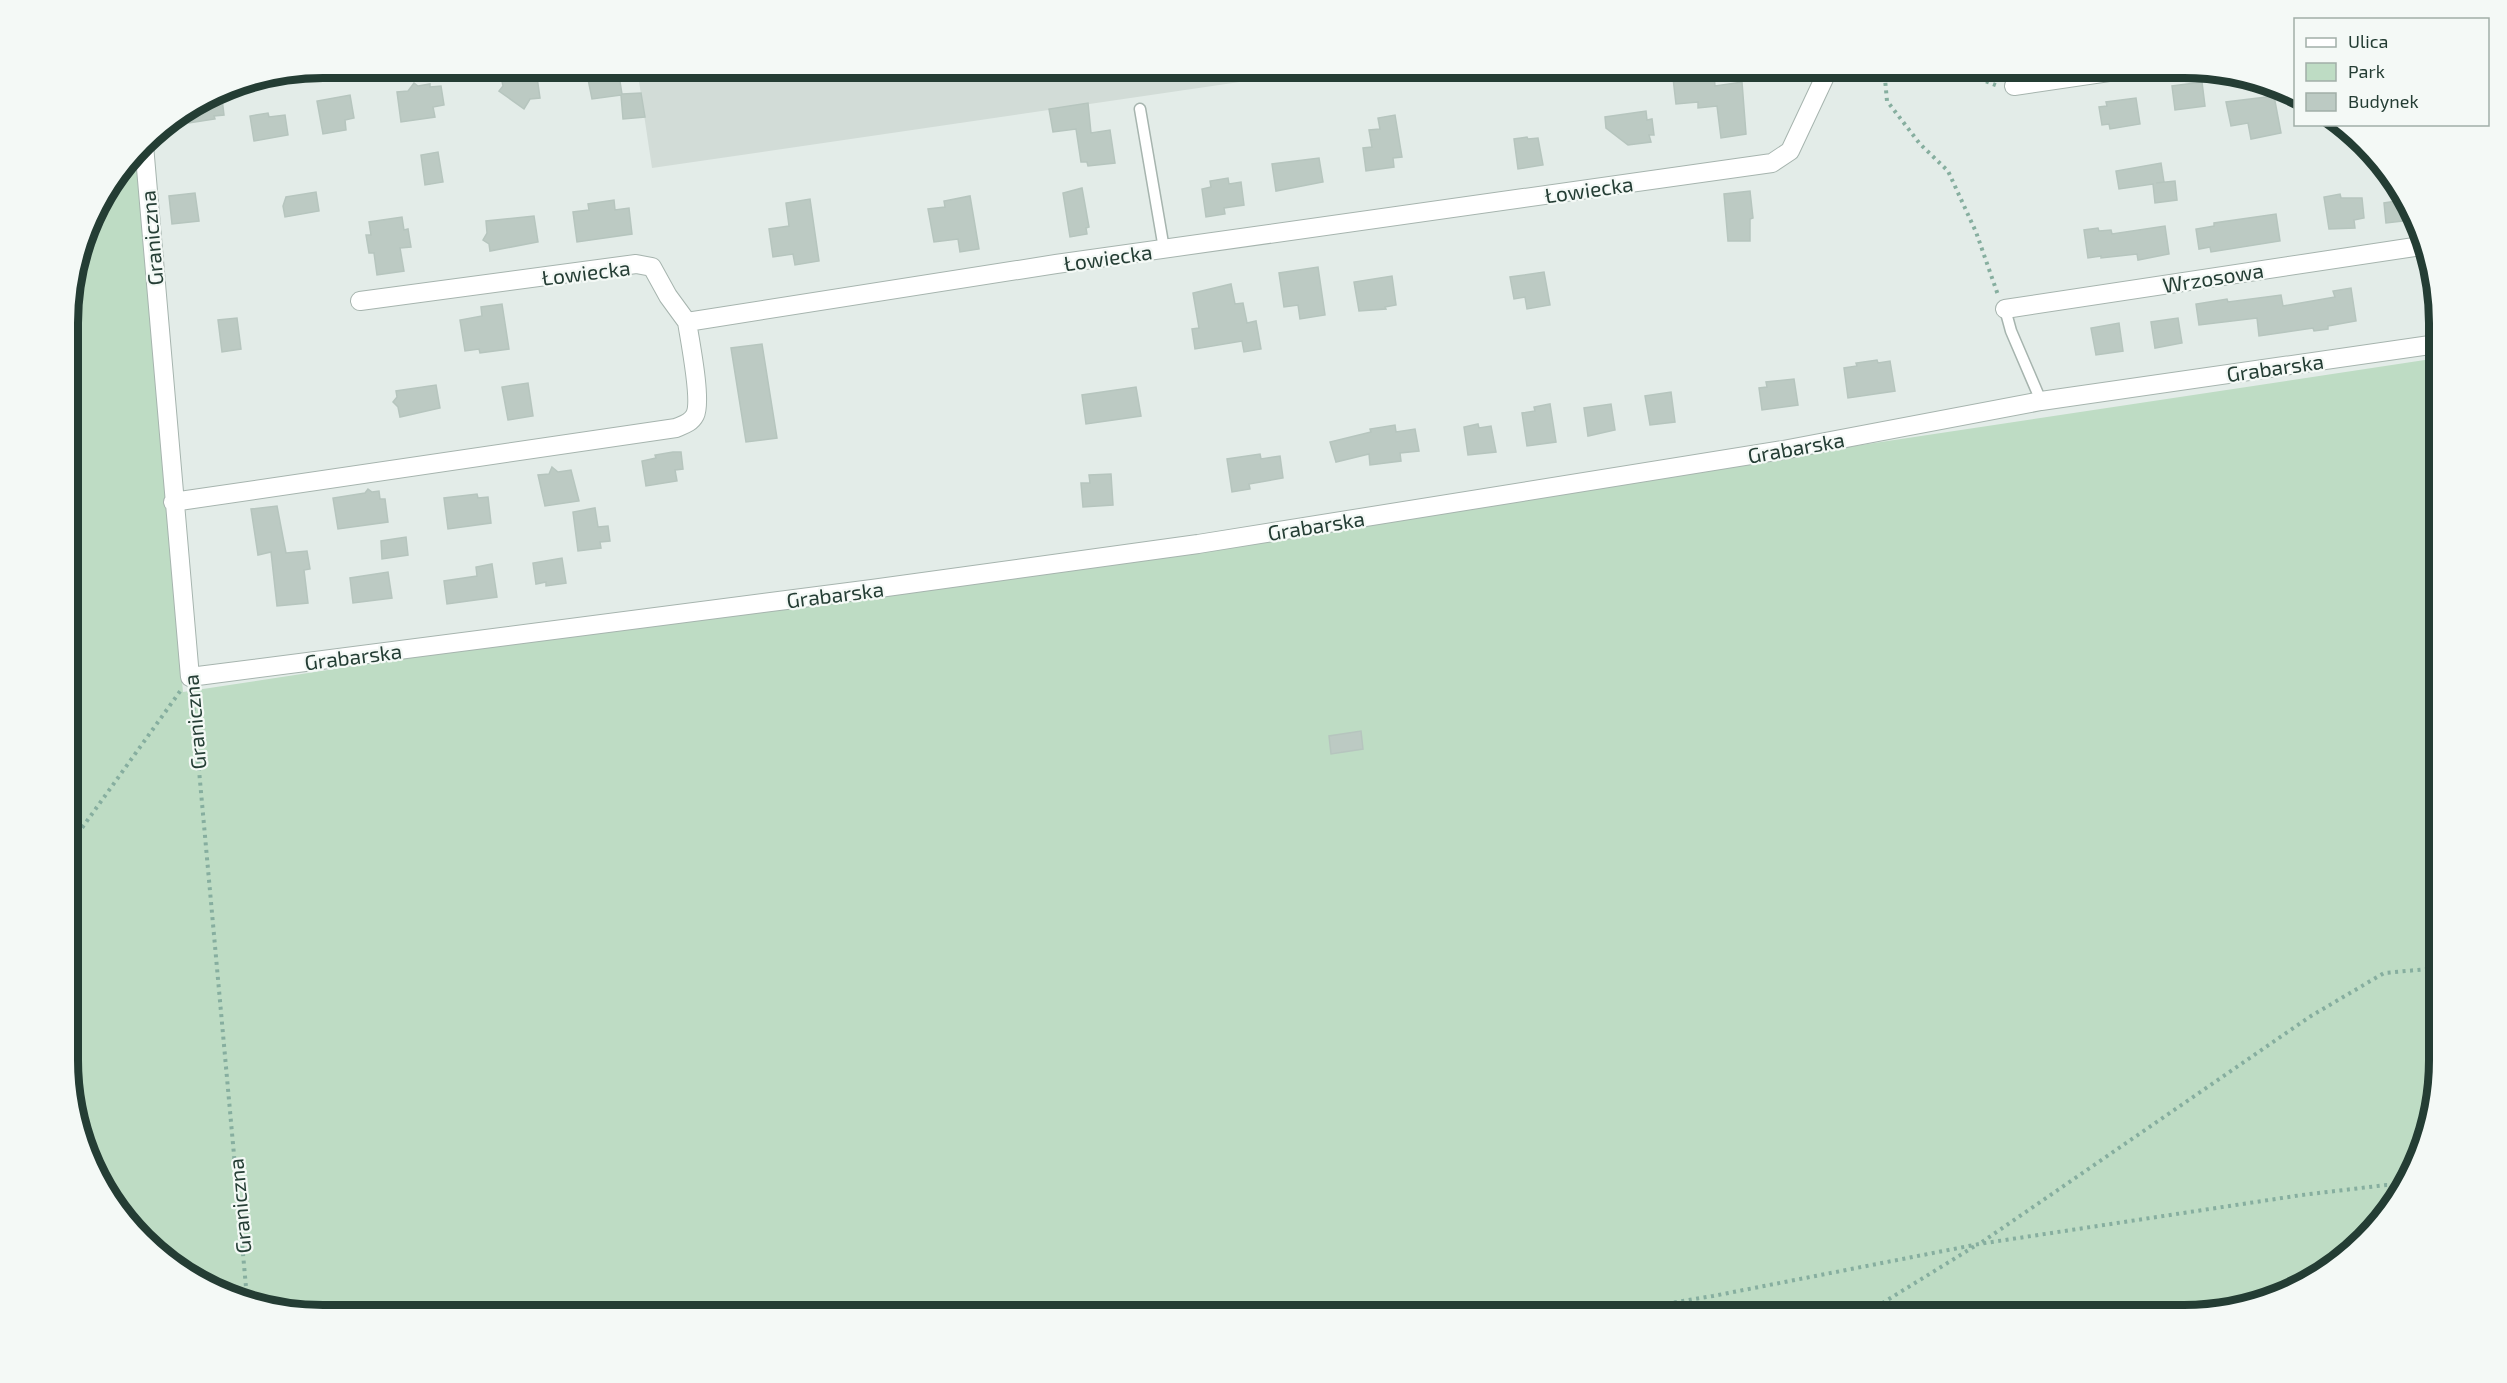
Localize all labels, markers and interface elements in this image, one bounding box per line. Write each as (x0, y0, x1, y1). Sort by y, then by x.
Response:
legend (2294, 18, 2489, 126)
text: Ulica (2348, 30, 2388, 52)
text: Park (2348, 60, 2385, 82)
text: Budynek (2348, 90, 2419, 112)
street label: Łowiecka (1543, 170, 1635, 208)
street label: Graniczna (134, 189, 168, 287)
street label: Łowiecka (1062, 238, 1154, 276)
street label: Łowiecka (540, 254, 632, 290)
street label: Wrzosowa (2161, 257, 2265, 297)
street label: Grabarska (2225, 348, 2325, 386)
street label: Grabarska (1746, 426, 1846, 468)
street label: Grabarska (1266, 505, 1366, 545)
street label: Grabarska (785, 576, 885, 612)
street label: Grabarska (303, 638, 403, 674)
street label: Graniczna (177, 673, 211, 771)
street label: Graniczna (222, 1157, 256, 1255)

